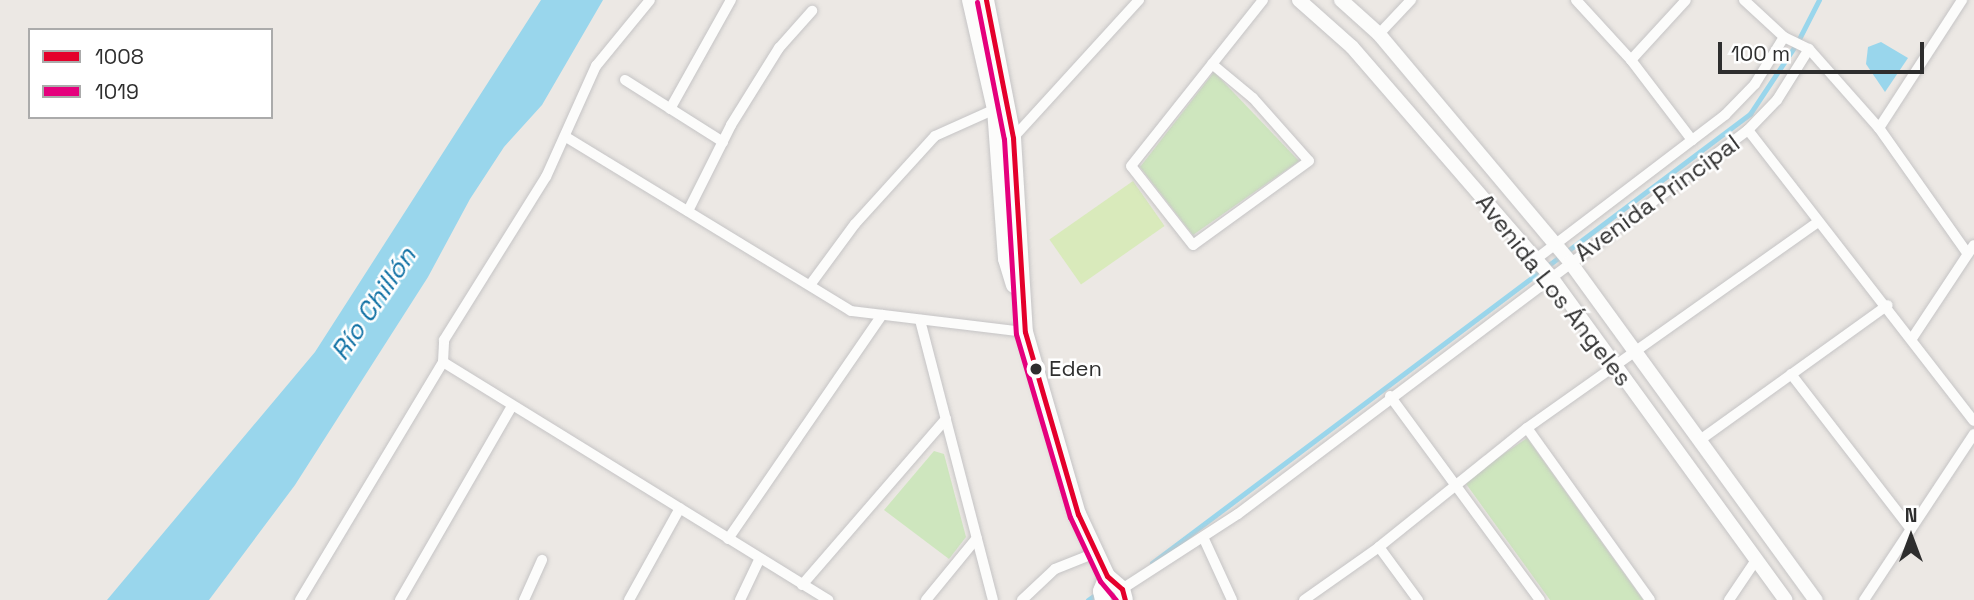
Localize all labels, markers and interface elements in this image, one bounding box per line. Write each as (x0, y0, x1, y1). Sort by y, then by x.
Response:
legend (28, 28, 273, 119)
scale bar (1722, 28, 1928, 72)
text: 100 m (1731, 40, 1790, 67)
text: 1008 (95, 43, 144, 70)
text: 1019 (95, 78, 139, 105)
street label: Avenida Principal (1569, 129, 1745, 267)
street label: Avenida Los Ángeles (1470, 188, 1638, 392)
water label: Río Chillón (325, 242, 423, 366)
place label: Eden (1049, 356, 1102, 382)
marker: Eden (1029, 362, 1043, 376)
north arrow (1876, 502, 1946, 572)
text: N (1905, 503, 1917, 528)

